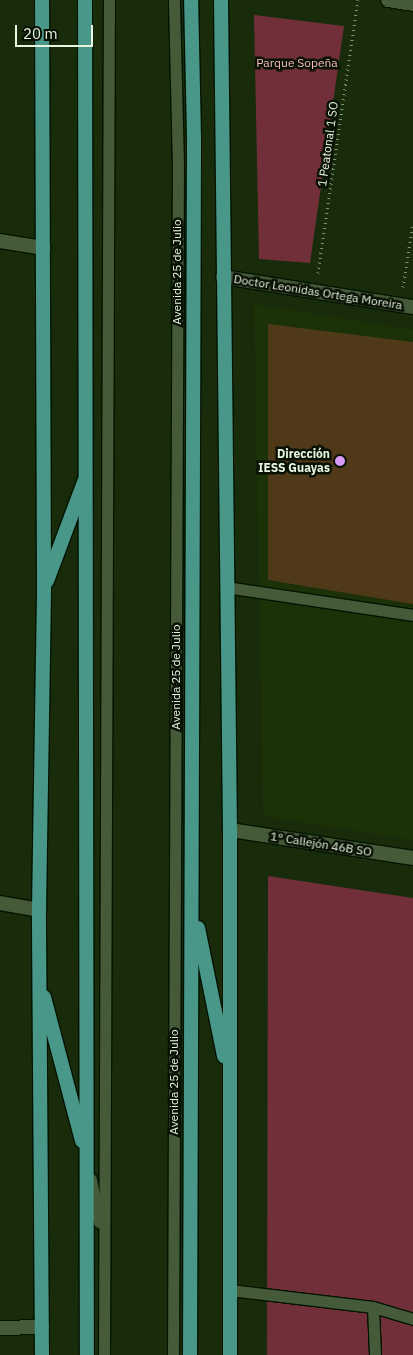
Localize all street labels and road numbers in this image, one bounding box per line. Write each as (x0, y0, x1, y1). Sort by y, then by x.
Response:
street label: 1 Peatonal 1 SO (315, 101, 341, 187)
street label: Avenida 25 de Julio (170, 219, 184, 325)
street label: Doctor Leonidas Ortega Moreira (233, 272, 403, 312)
street label: Avenida 25 de Julio (169, 624, 183, 730)
street label: 1° Callejón 46B SO (269, 829, 373, 859)
street label: Avenida 25 de Julio (167, 1029, 181, 1135)

